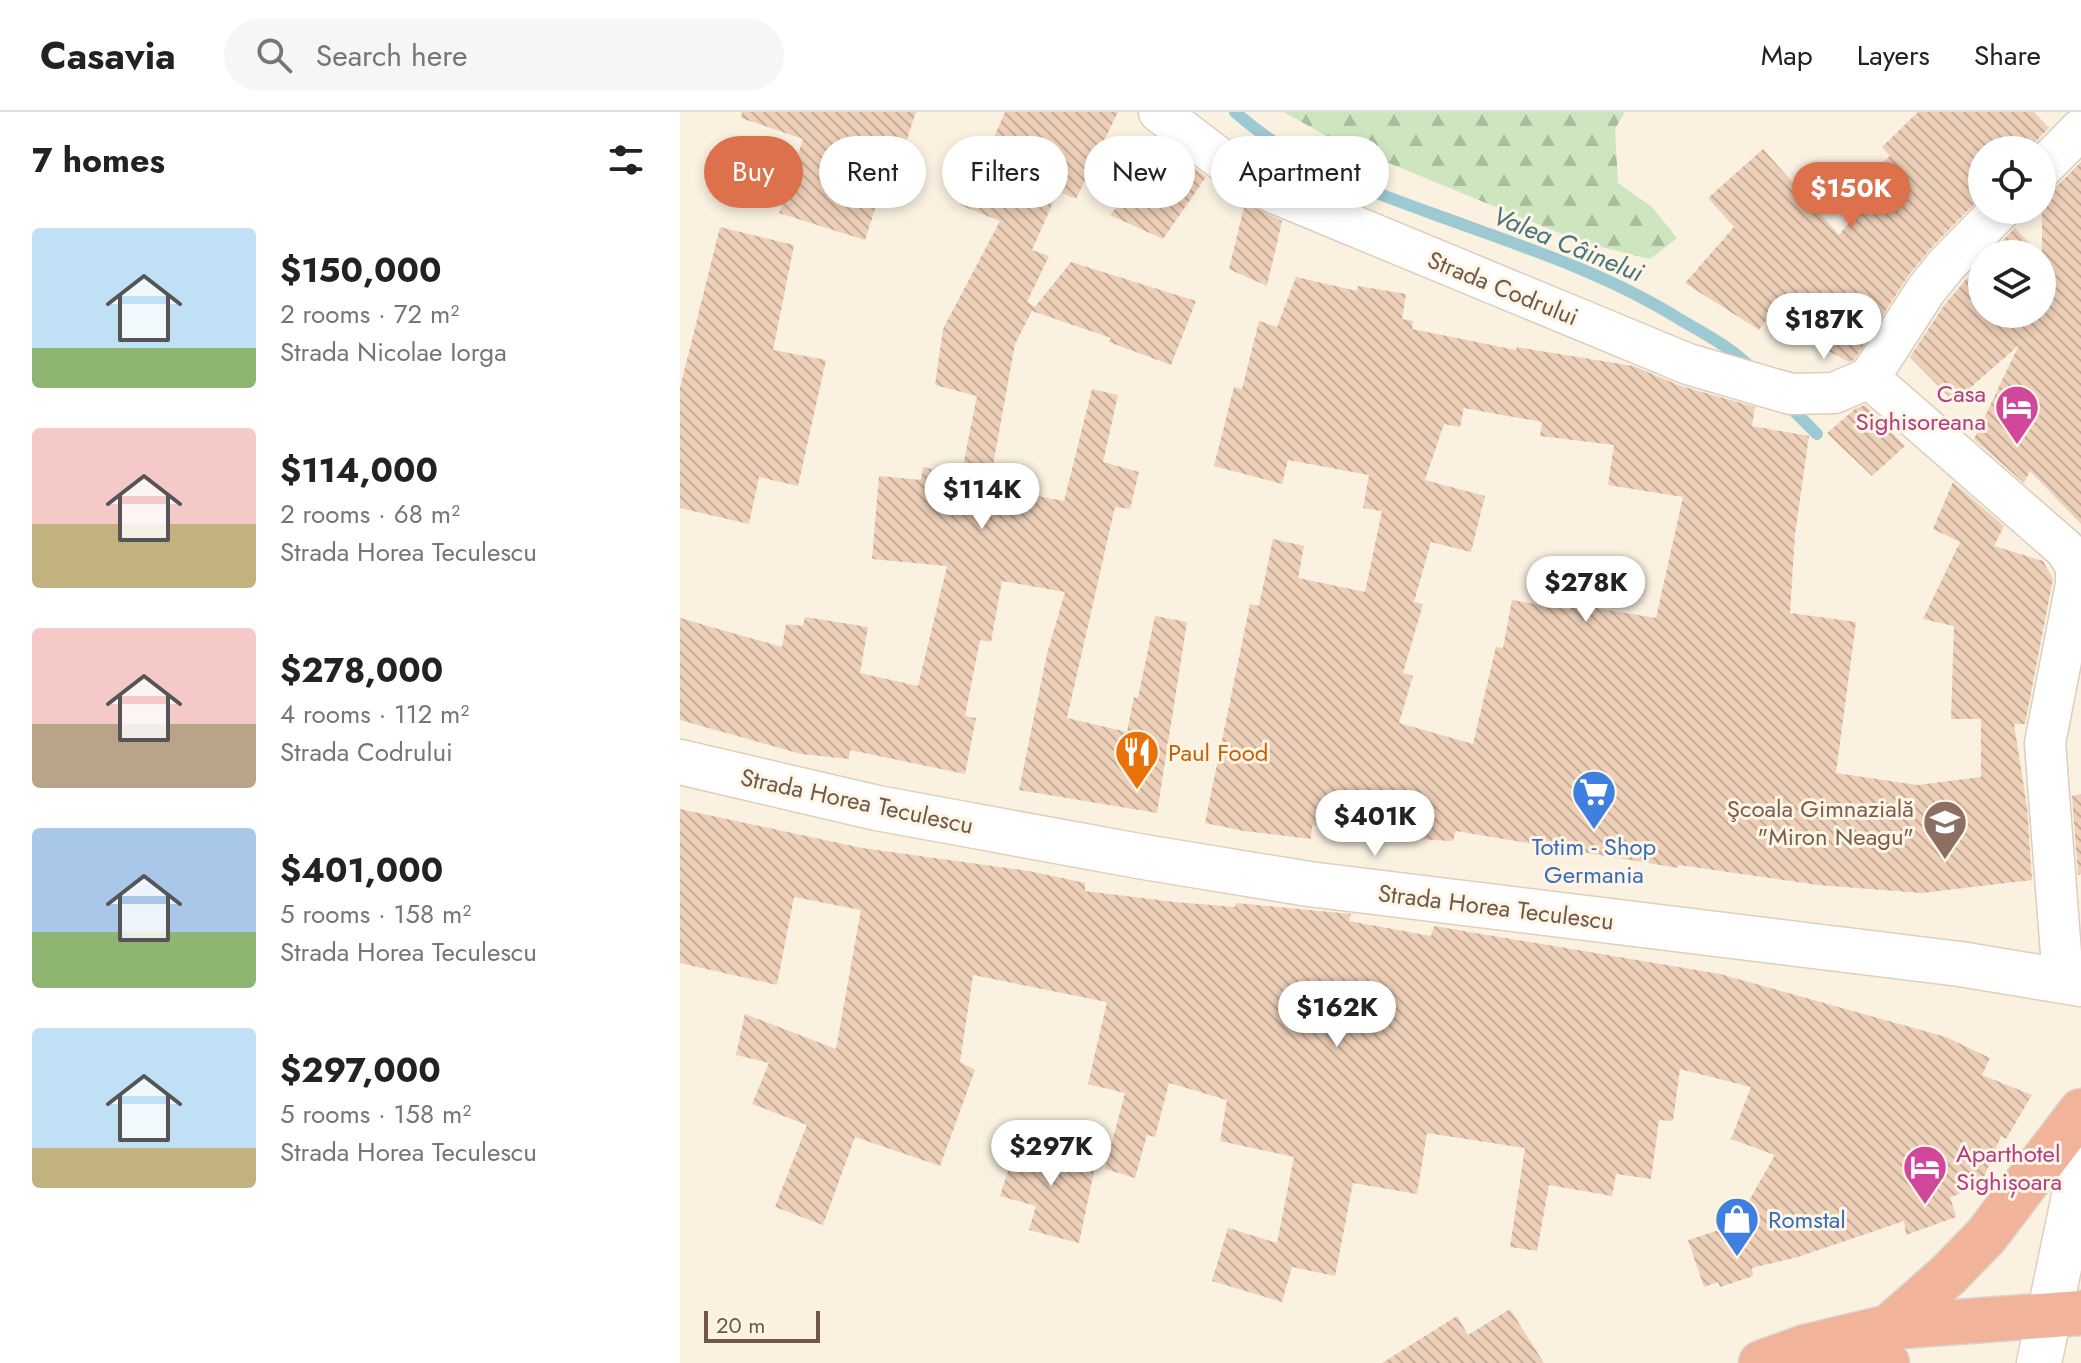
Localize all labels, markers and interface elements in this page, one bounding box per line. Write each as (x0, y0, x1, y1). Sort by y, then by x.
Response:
search box (224, 19, 784, 91)
text: Casavia (40, 28, 176, 83)
icon: search (252, 33, 296, 77)
text: Search here (316, 34, 468, 77)
text: Map (1761, 35, 1813, 76)
text: Layers (1857, 35, 1930, 76)
text: Share (1974, 35, 2041, 76)
text: 7 homes (32, 136, 165, 185)
chip: Buy (704, 136, 803, 208)
chip: Rent (819, 136, 926, 208)
chip: Filters (942, 136, 1068, 208)
chip: New (1084, 136, 1195, 208)
chip: Apartment (1211, 136, 1389, 208)
map controls (1968, 136, 2056, 328)
button: locate (1968, 136, 2056, 224)
icon: filters (604, 138, 648, 182)
pin: $150K (1795, 162, 1907, 230)
text: $150K (1810, 169, 1892, 207)
water label: Valea Câinelui (1487, 197, 1649, 292)
button: layers (1968, 240, 2056, 328)
street label: Strada Codrului (1422, 242, 1584, 334)
text: $150,000 (280, 246, 441, 295)
icon: home (96, 260, 192, 356)
pin: $187K (1768, 293, 1880, 361)
text: 2 rooms · 72 m² (280, 295, 459, 333)
text: $187K (1784, 300, 1864, 338)
text: Strada Nicolae Iorga (280, 333, 507, 371)
place label: Casa Sighisoreana (1855, 376, 1986, 439)
hotel icon: Casa Sighisoreana (1993, 383, 2041, 446)
text: $114,000 (280, 446, 438, 495)
icon: home (96, 460, 192, 556)
pin: $114K (926, 463, 1038, 531)
text: $114K (943, 470, 1021, 508)
text: 2 rooms · 68 m² (280, 495, 460, 533)
text: Strada Horea Teculescu (280, 533, 537, 571)
pin: $278K (1530, 556, 1642, 624)
text: $278K (1544, 563, 1628, 601)
text: $278,000 (280, 646, 443, 695)
icon: home (96, 660, 192, 756)
text: 4 rooms · 112 m² (280, 695, 469, 733)
restaurant icon: Paul Food (1113, 728, 1161, 791)
text: Strada Codrului (280, 733, 453, 771)
place label: Paul Food (1168, 735, 1268, 770)
street label: Strada Horea Teculescu (737, 759, 977, 843)
supermarket icon: Totim - Shop Germania (1570, 768, 1618, 831)
pin: $401K (1319, 790, 1431, 858)
place label: Şcoala Gimnazială "Miron Neagu" (1727, 791, 1914, 854)
text: $401K (1334, 797, 1416, 835)
school or university icon: Şcoala Gimnazială "Miron Neagu" (1921, 798, 1969, 861)
place label: Totim - Shop Germania (1532, 829, 1656, 892)
text: $401,000 (280, 846, 443, 895)
icon: home (96, 860, 192, 956)
street label: Strada Horea Teculescu (1376, 875, 1616, 939)
text: 5 rooms · 158 m² (280, 895, 471, 933)
text: Strada Horea Teculescu (280, 933, 537, 971)
pin: $162K (1281, 981, 1393, 1049)
text: $162K (1296, 988, 1378, 1026)
text: $297,000 (280, 1046, 441, 1095)
icon: home (96, 1060, 192, 1156)
text: 5 rooms · 158 m² (280, 1095, 471, 1133)
pin: $297K (995, 1120, 1107, 1188)
text: $297K (1009, 1127, 1093, 1165)
text: Strada Horea Teculescu (280, 1133, 537, 1171)
place label: Aparthotel Sighișoara (1956, 1136, 2062, 1199)
hotel icon: Aparthotel Sighișoara (1901, 1143, 1949, 1206)
shop icon: Romstal (1713, 1195, 1761, 1258)
place label: Romstal (1768, 1202, 1846, 1237)
scale bar (704, 1307, 820, 1343)
text: 20 m (716, 1309, 765, 1341)

